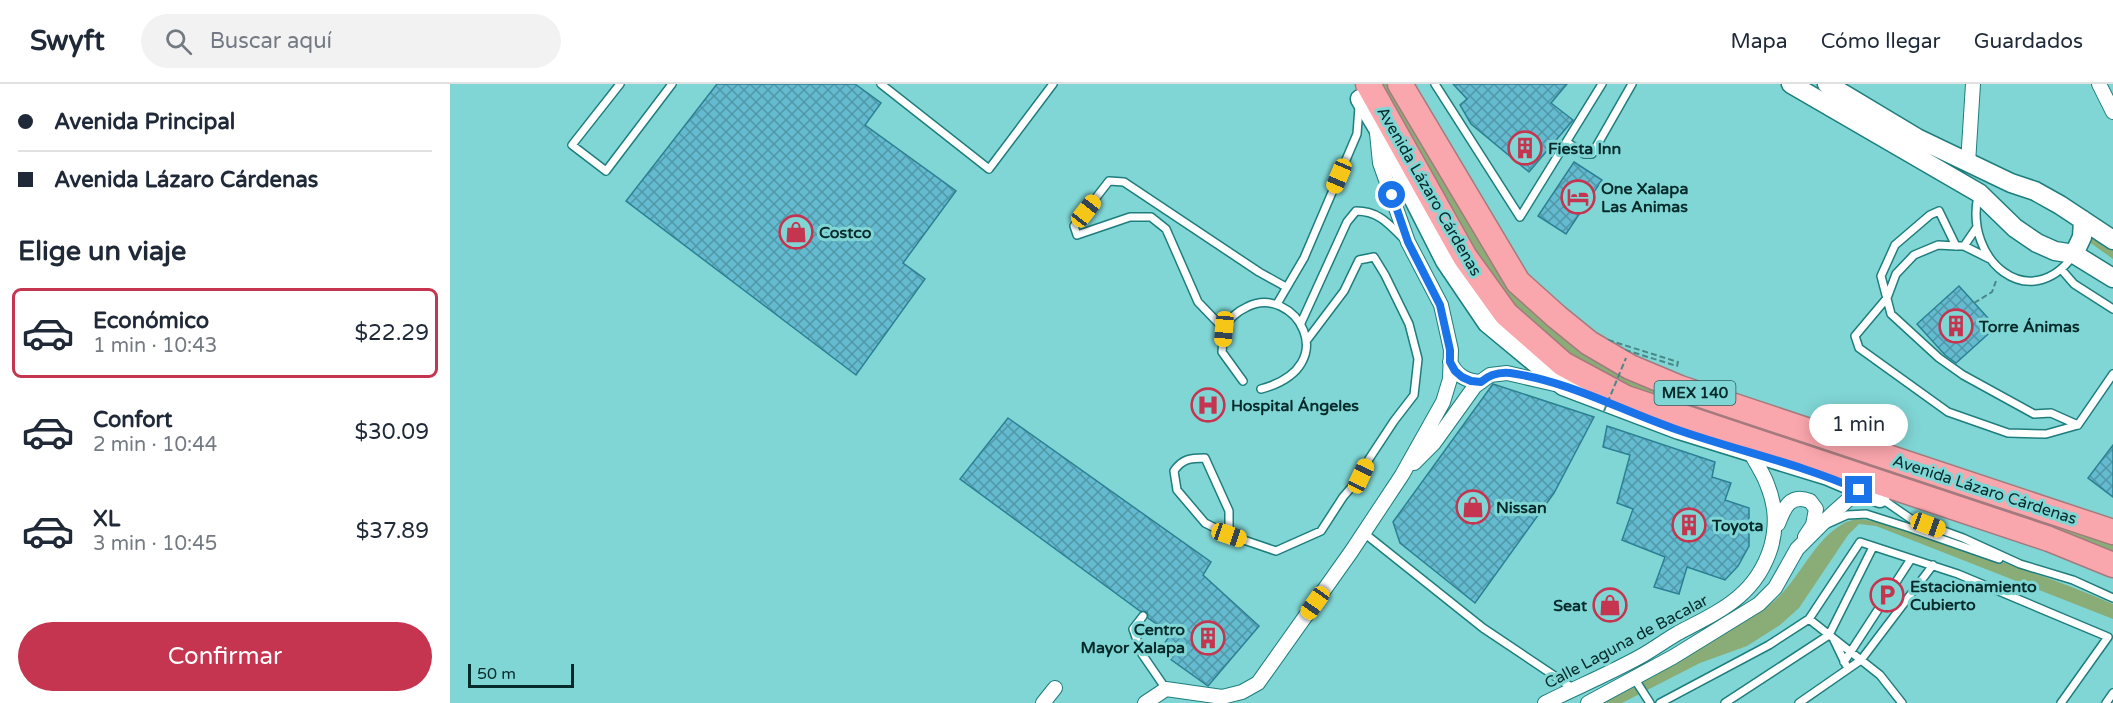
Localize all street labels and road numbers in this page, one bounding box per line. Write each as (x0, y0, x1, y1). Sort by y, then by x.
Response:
street label: Avenida Lázaro Cárdenas (1372, 103, 1486, 280)
road number: MEX 140 (1654, 381, 1736, 405)
street label: Avenida Lázaro Cárdenas (1890, 451, 2079, 529)
street label: Calle Laguna de Bacalar (1541, 590, 1712, 693)

